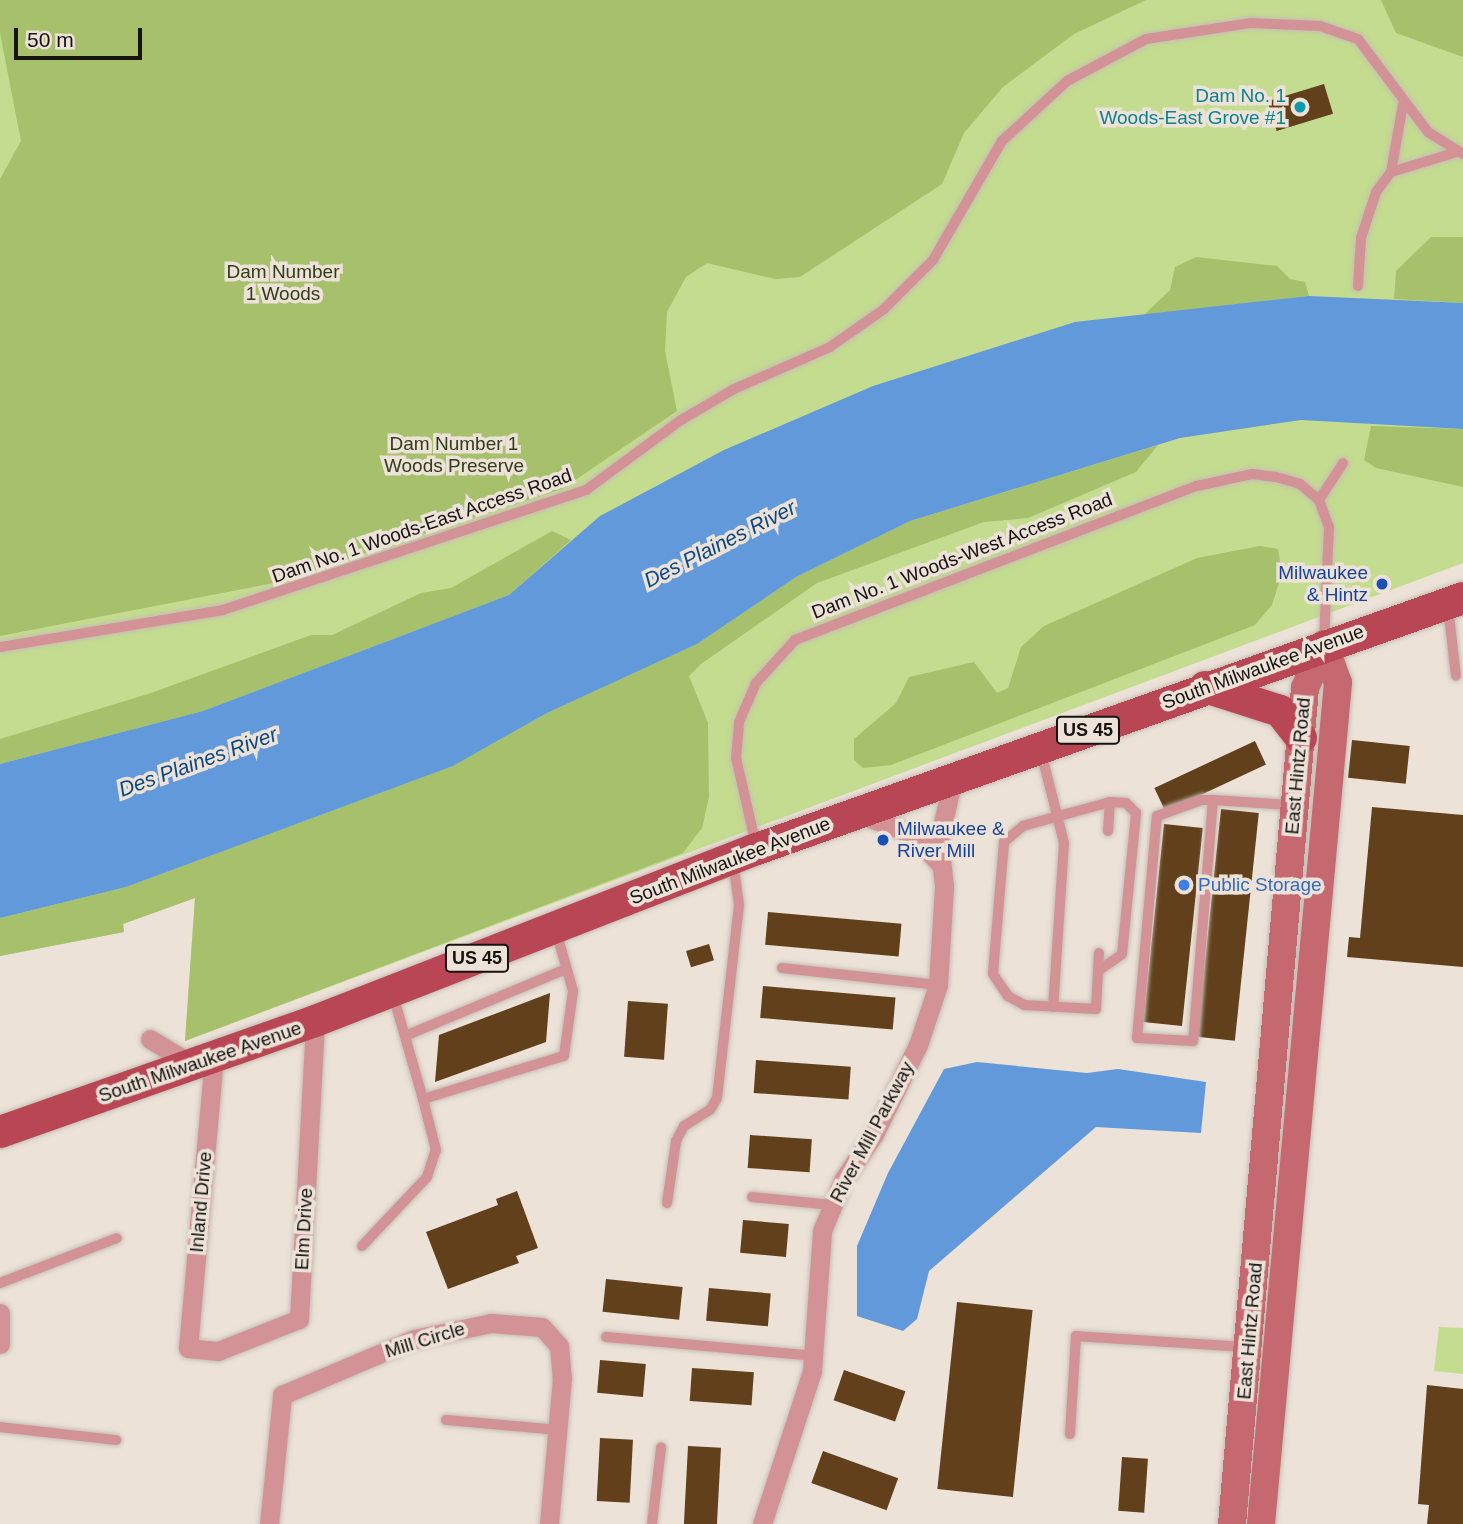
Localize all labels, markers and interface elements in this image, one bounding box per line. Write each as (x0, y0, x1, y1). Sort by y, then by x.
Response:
scale bar (18, 14, 145, 58)
text: 50 m (27, 28, 74, 51)
place label: Dam No. 1 Woods-East Grove #1 (1099, 85, 1286, 129)
marker: Dam No. 1 Woods-East Grove #1 (1292, 99, 1308, 115)
park label: Dam Number 1 Woods (227, 261, 339, 305)
park label: Dam Number 1 Woods Preserve (384, 433, 524, 477)
street label: Dam No. 1 Woods-East Access Road (269, 464, 575, 588)
street label: Dam No. 1 Woods-West Access Road (808, 488, 1116, 624)
water label: Des Plaines River (640, 495, 800, 593)
place label: Milwaukee & Hintz (1278, 562, 1368, 606)
marker: Milwaukee & Hintz (1374, 576, 1390, 592)
street label: South Milwaukee Avenue (1159, 620, 1367, 714)
street label: East Hintz Road (1281, 697, 1315, 835)
road number: US 45 (1055, 716, 1121, 744)
water label: Des Plaines River (115, 722, 281, 802)
street label: South Milwaukee Avenue (626, 812, 834, 910)
place label: Milwaukee & River Mill (897, 818, 1005, 862)
marker: Milwaukee & River Mill (875, 832, 891, 848)
place label: Public Storage (1198, 874, 1322, 896)
marker: Public Storage (1176, 877, 1192, 893)
road number: US 45 (444, 944, 510, 973)
street label: South Milwaukee Avenue (95, 1016, 305, 1108)
street label: River Mill Parkway (825, 1058, 919, 1206)
street label: Inland Drive (185, 1151, 217, 1253)
street label: Elm Drive (290, 1187, 318, 1271)
street label: East Hintz Road (1233, 1262, 1267, 1400)
street label: Mill Circle (382, 1317, 468, 1363)

